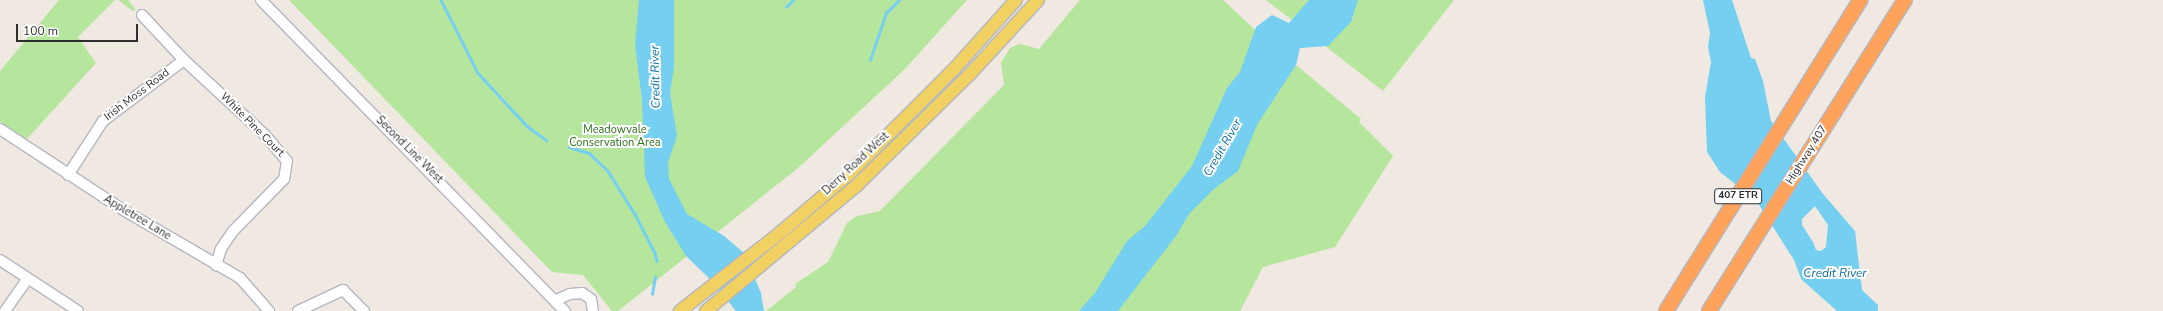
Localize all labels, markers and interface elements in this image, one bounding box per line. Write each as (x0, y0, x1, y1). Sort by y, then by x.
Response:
scale bar (18, 16, 140, 42)
text: 100 m (23, 23, 58, 39)
water label: Credit River (648, 45, 664, 109)
street label: Irish Moss Road (102, 66, 172, 124)
street label: White Pine Court (217, 90, 287, 160)
street label: Second Line West (373, 114, 445, 186)
water label: Credit River (1201, 117, 1245, 179)
street label: Highway 407 (1784, 123, 1830, 187)
park label: Meadowvale Conservation Area (569, 124, 661, 150)
street label: Derry Road West (820, 130, 892, 198)
road number: 407 ETR (1714, 188, 1762, 204)
street label: Appletree Lane (101, 193, 173, 243)
water label: Credit River (1803, 267, 1867, 281)

